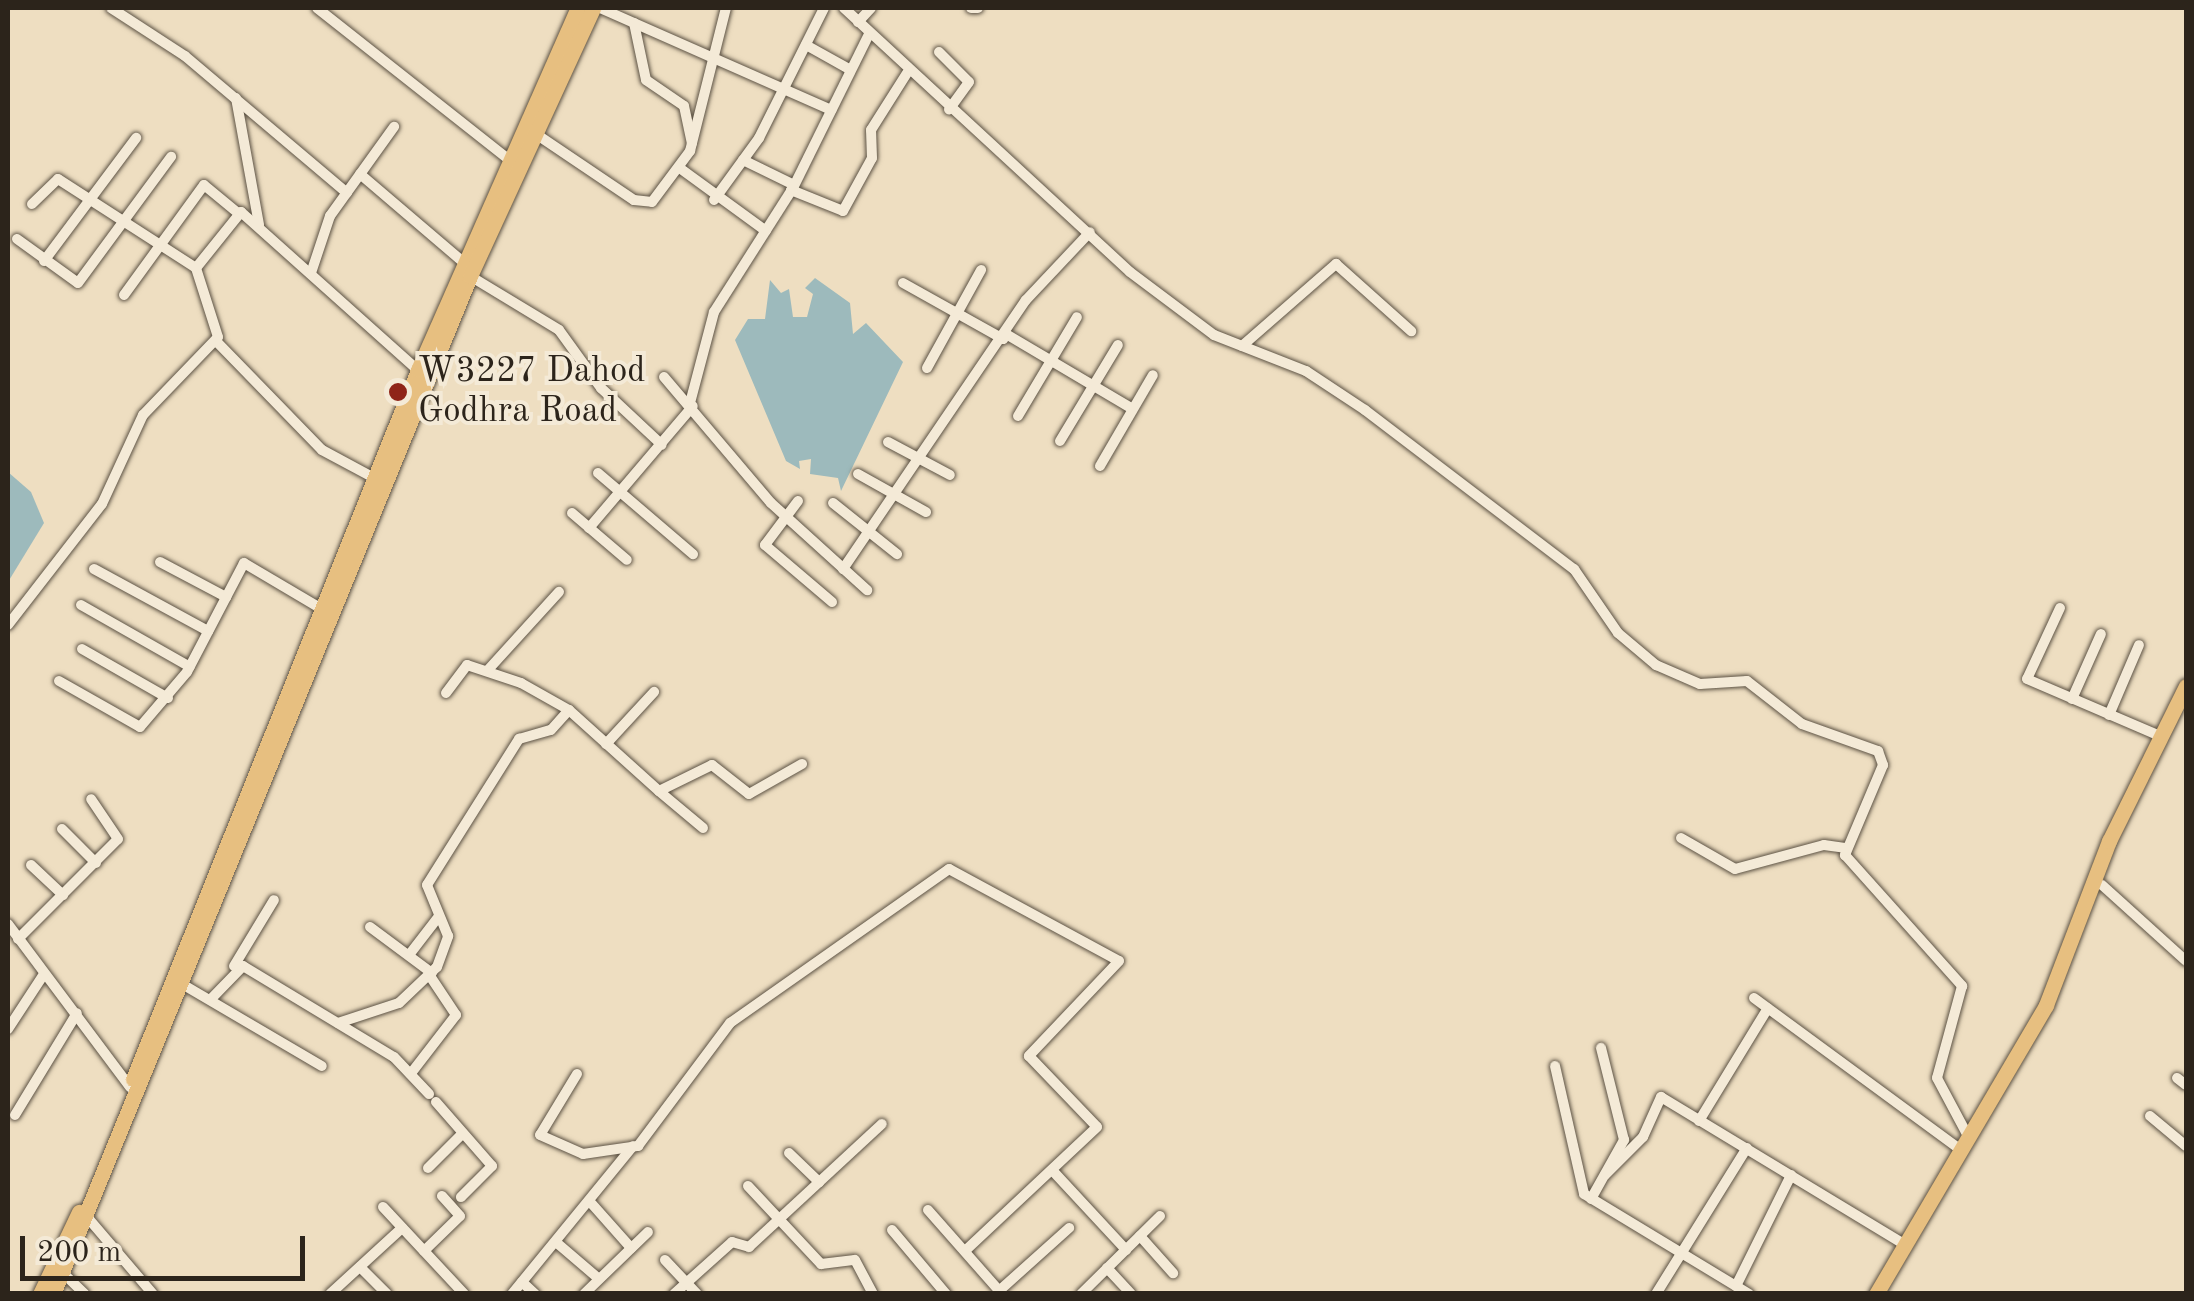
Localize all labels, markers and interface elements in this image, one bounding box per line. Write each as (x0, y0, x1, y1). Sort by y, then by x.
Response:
place label: W3227 Dahod Godhra Road (418, 351, 646, 433)
marker: W3227 Dahod Godhra Road (387, 381, 409, 403)
scale bar (25, 1216, 310, 1278)
text: 200 m (37, 1238, 121, 1268)

